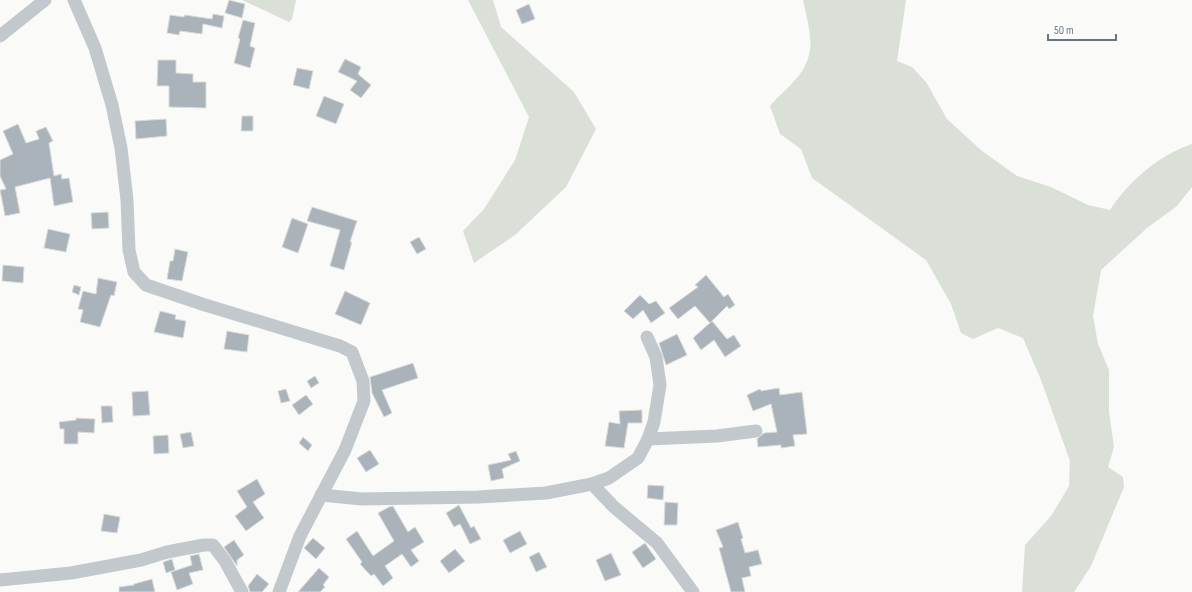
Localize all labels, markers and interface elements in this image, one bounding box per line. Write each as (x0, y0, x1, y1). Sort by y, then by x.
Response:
scale bar (1048, 16, 1116, 42)
text: 50 m (1054, 23, 1074, 38)

